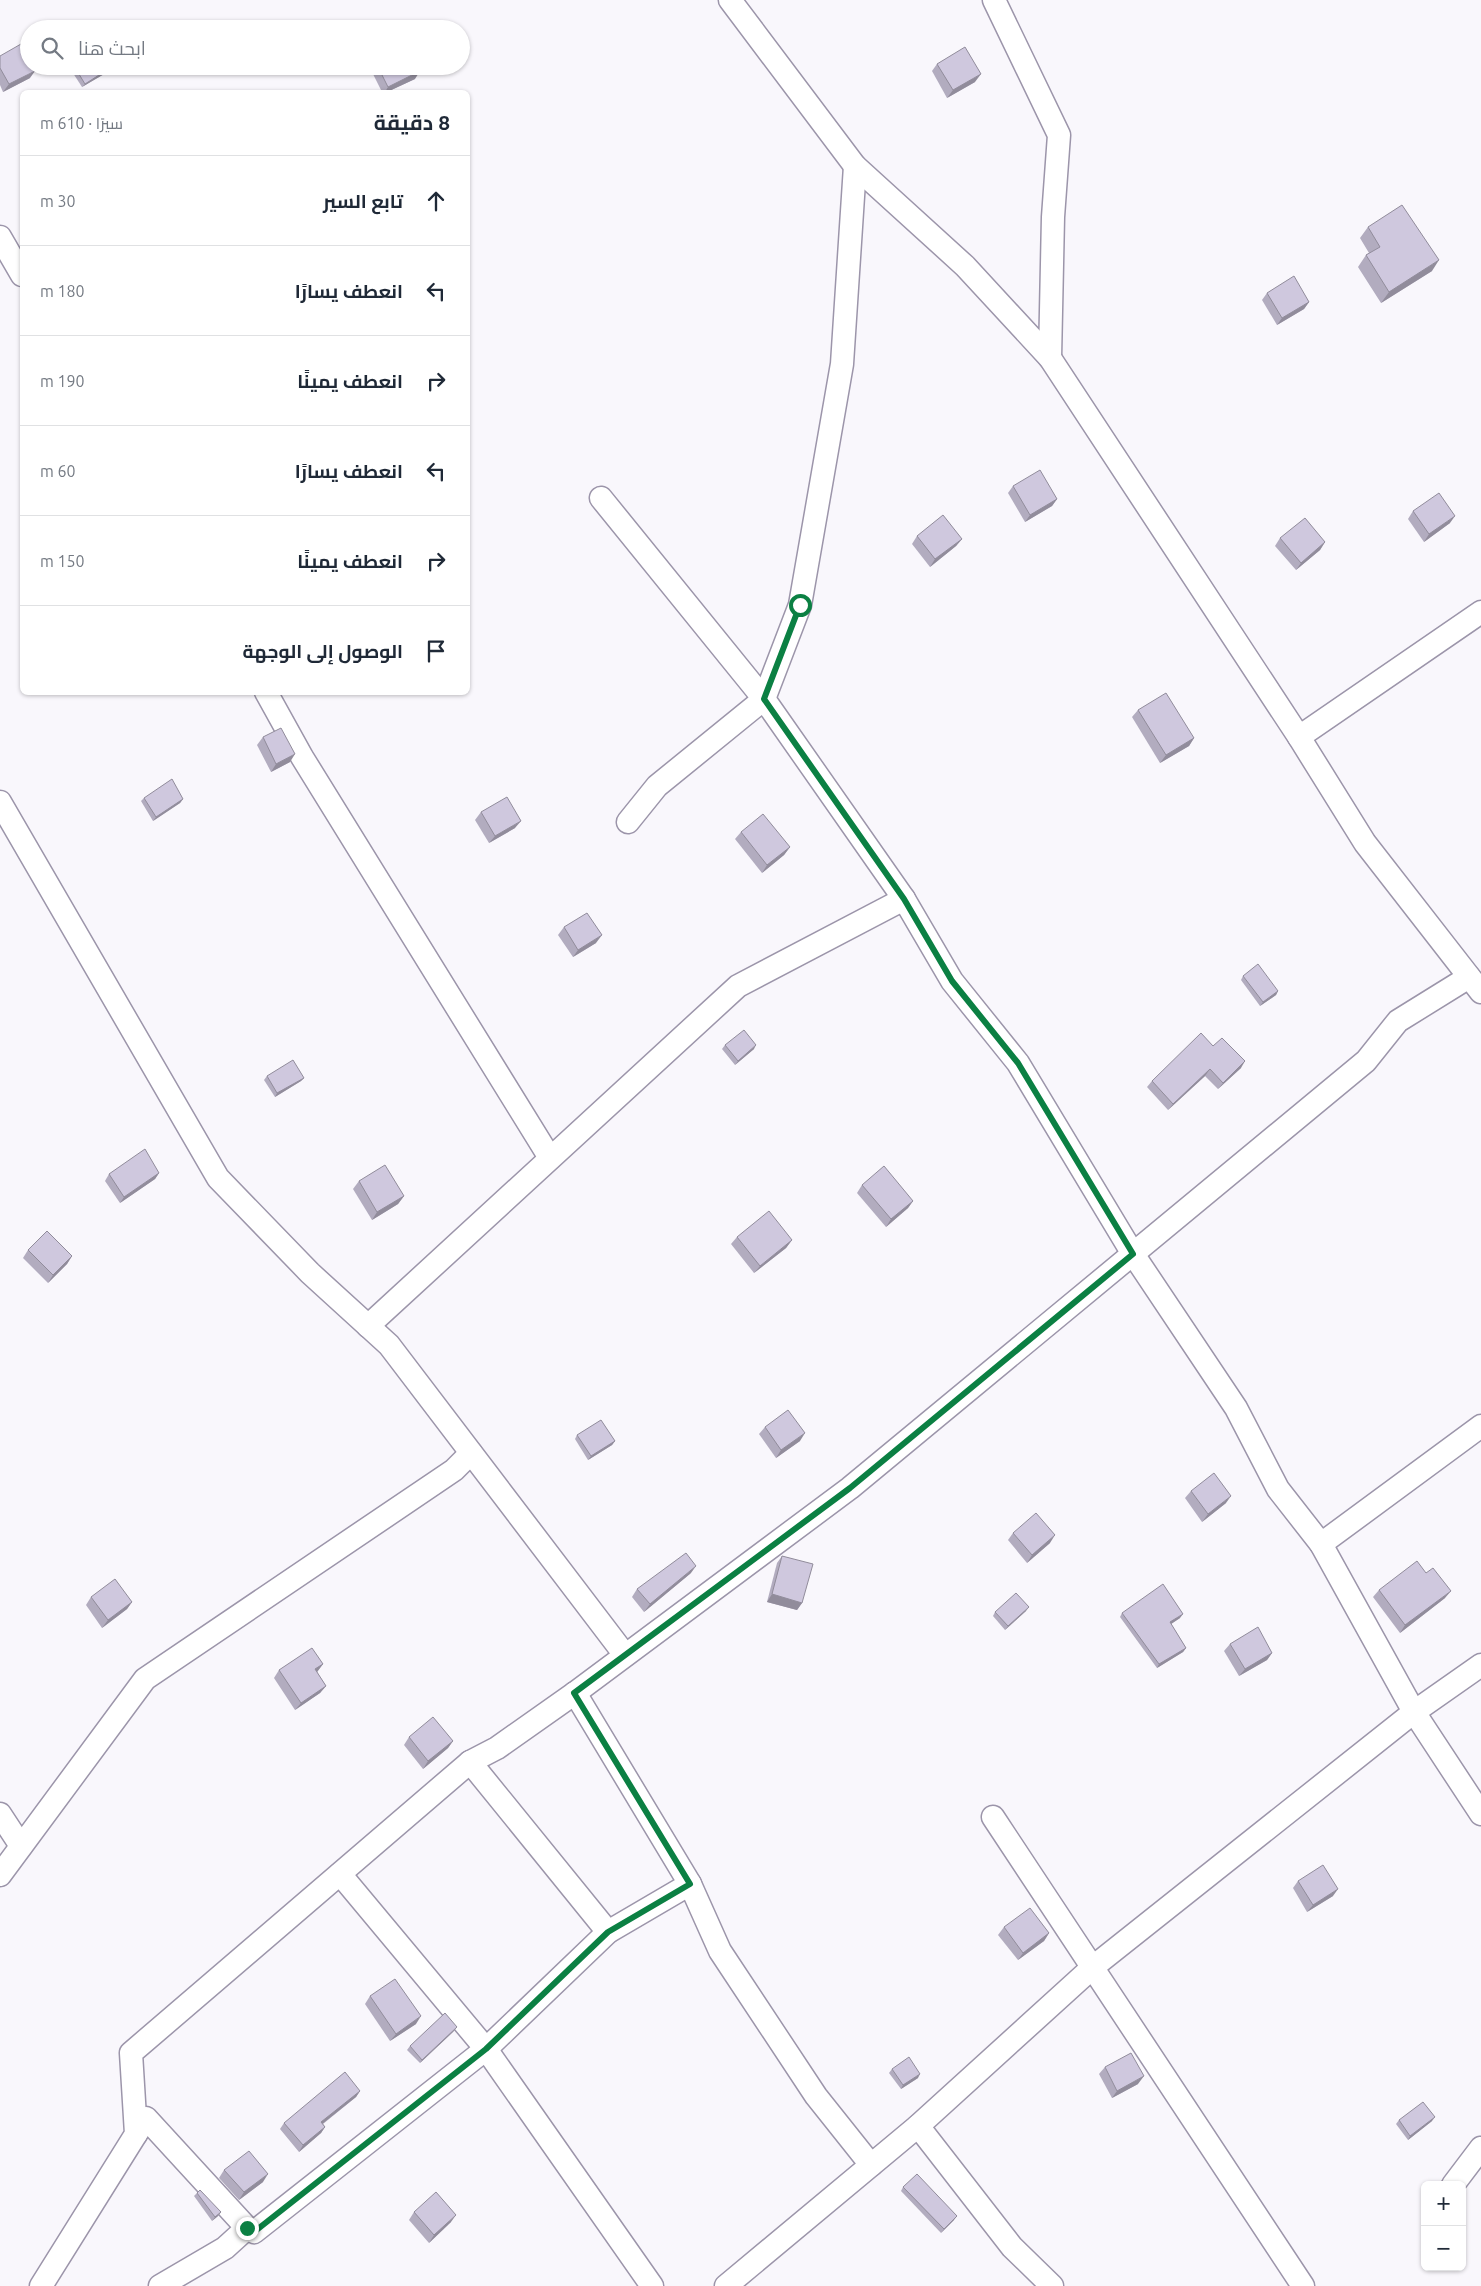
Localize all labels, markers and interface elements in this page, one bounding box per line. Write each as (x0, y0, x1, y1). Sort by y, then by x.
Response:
search box (20, 20, 470, 75)
icon: search (38, 34, 66, 62)
text: ابحث هنا (78, 37, 146, 59)
text: 8 دقيقة (374, 110, 450, 134)
text: سيرًا · 610 m (40, 114, 123, 132)
icon: ahead (422, 187, 450, 215)
text: تابع السير (323, 190, 403, 212)
text: 30 m (40, 192, 76, 210)
icon: left (422, 277, 450, 305)
text: انعطف يسارًا (295, 280, 403, 302)
text: 180 m (40, 282, 85, 300)
icon: right (422, 367, 450, 395)
text: انعطف يمينًا (297, 370, 403, 392)
text: 190 m (40, 372, 85, 390)
icon: left (422, 457, 450, 485)
text: انعطف يسارًا (295, 460, 403, 482)
text: 60 m (40, 462, 76, 480)
icon: right (422, 547, 450, 575)
text: انعطف يمينًا (297, 550, 403, 572)
text: 150 m (40, 552, 85, 570)
route start (789, 594, 812, 617)
icon: arrive (422, 637, 450, 665)
text: الوصول إلى الوجهة (243, 640, 403, 662)
map controls (1421, 2181, 1466, 2271)
button: + (1421, 2181, 1466, 2226)
route end (236, 2217, 259, 2240)
button: − (1421, 2226, 1466, 2271)

